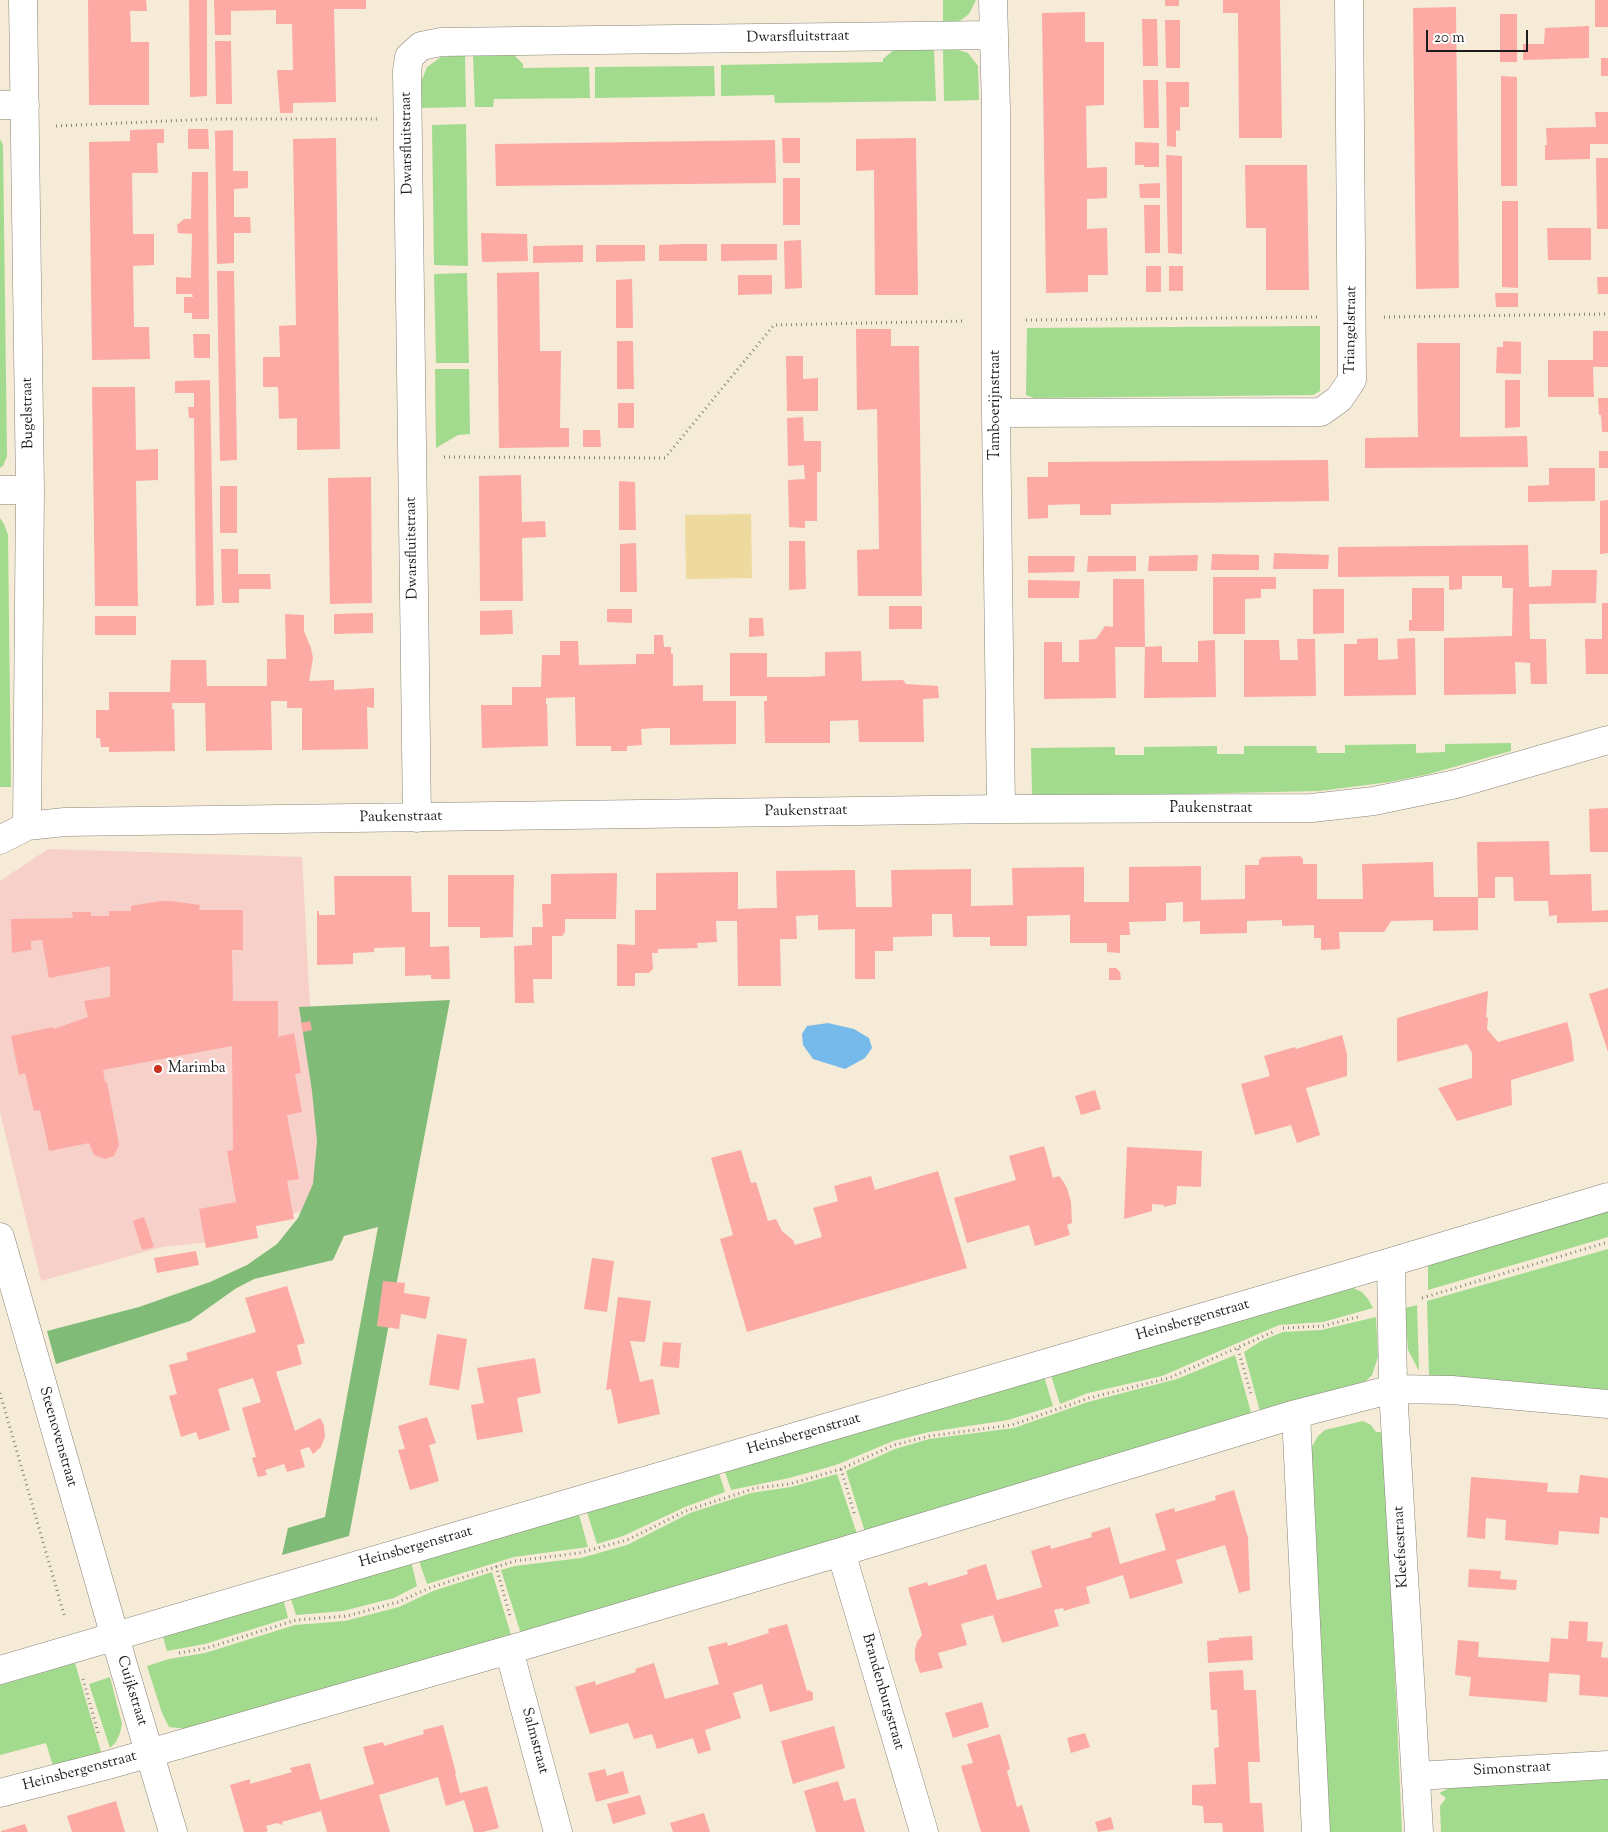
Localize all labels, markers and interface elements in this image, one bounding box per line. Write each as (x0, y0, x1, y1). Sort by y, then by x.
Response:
scale bar (1428, 20, 1530, 52)
street label: Dwarsfluitstraat (746, 28, 850, 48)
text: 20 m (1434, 28, 1465, 49)
street label: Dwarsfluitstraat (398, 91, 418, 195)
street label: Triangelstraat (1342, 286, 1362, 374)
street label: Tamboerijnstraat (987, 350, 1005, 460)
street label: Bugelstraat (19, 377, 39, 449)
street label: Dwarsfluitstraat (403, 496, 423, 600)
street label: Paukenstraat (1170, 800, 1252, 818)
street label: Paukenstraat (764, 802, 848, 822)
street label: Paukenstraat (359, 808, 443, 828)
place label: Marimba (168, 1060, 226, 1078)
marker: Marimba (152, 1063, 164, 1075)
street label: Heinsbergenstraat (1134, 1296, 1252, 1346)
street label: Steenovenstraat (34, 1385, 80, 1489)
street label: Heinsbergenstraat (745, 1410, 863, 1460)
street label: Kleefsestraat (1391, 1505, 1413, 1589)
street label: Heinsbergenstraat (357, 1523, 475, 1573)
street label: Brandenburgstraat (857, 1632, 907, 1752)
street label: Cuijkstraat (112, 1654, 150, 1728)
street label: Salmstraat (517, 1706, 551, 1776)
street label: Heinsbergenstraat (21, 1748, 139, 1796)
street label: Simonstraat (1473, 1759, 1551, 1781)

